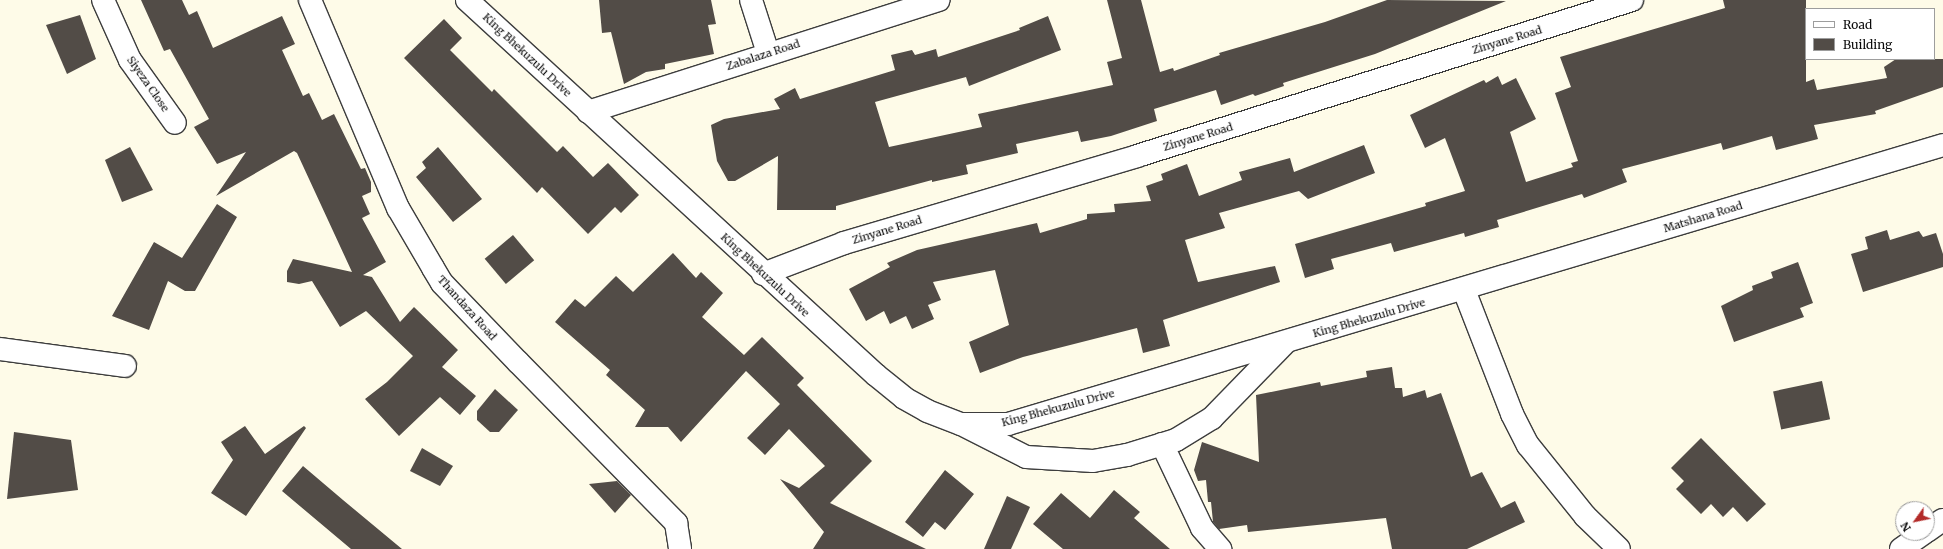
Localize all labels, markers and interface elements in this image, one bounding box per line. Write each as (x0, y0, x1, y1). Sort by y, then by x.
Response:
legend (1805, 8, 1935, 60)
street label: King Bhekuzulu Drive (480, 11, 574, 99)
text: Road (1843, 17, 1872, 32)
street label: Zinyane Road (1471, 23, 1543, 57)
street label: Zabalaza Road (725, 37, 801, 73)
text: Building (1843, 37, 1892, 52)
street label: Siyeza Close (124, 54, 172, 114)
street label: Zinyane Road (1162, 120, 1234, 154)
street label: Matshana Road (1662, 199, 1744, 235)
street label: Zinyane Road (851, 213, 923, 247)
street label: King Bhekuzulu Drive (718, 231, 812, 319)
street label: Thandaza Road (435, 273, 499, 343)
street label: King Bhekuzulu Drive (1311, 296, 1427, 340)
street label: King Bhekuzulu Drive (1000, 387, 1116, 429)
north arrow (1895, 501, 1935, 541)
text: N (1898, 520, 1914, 534)

